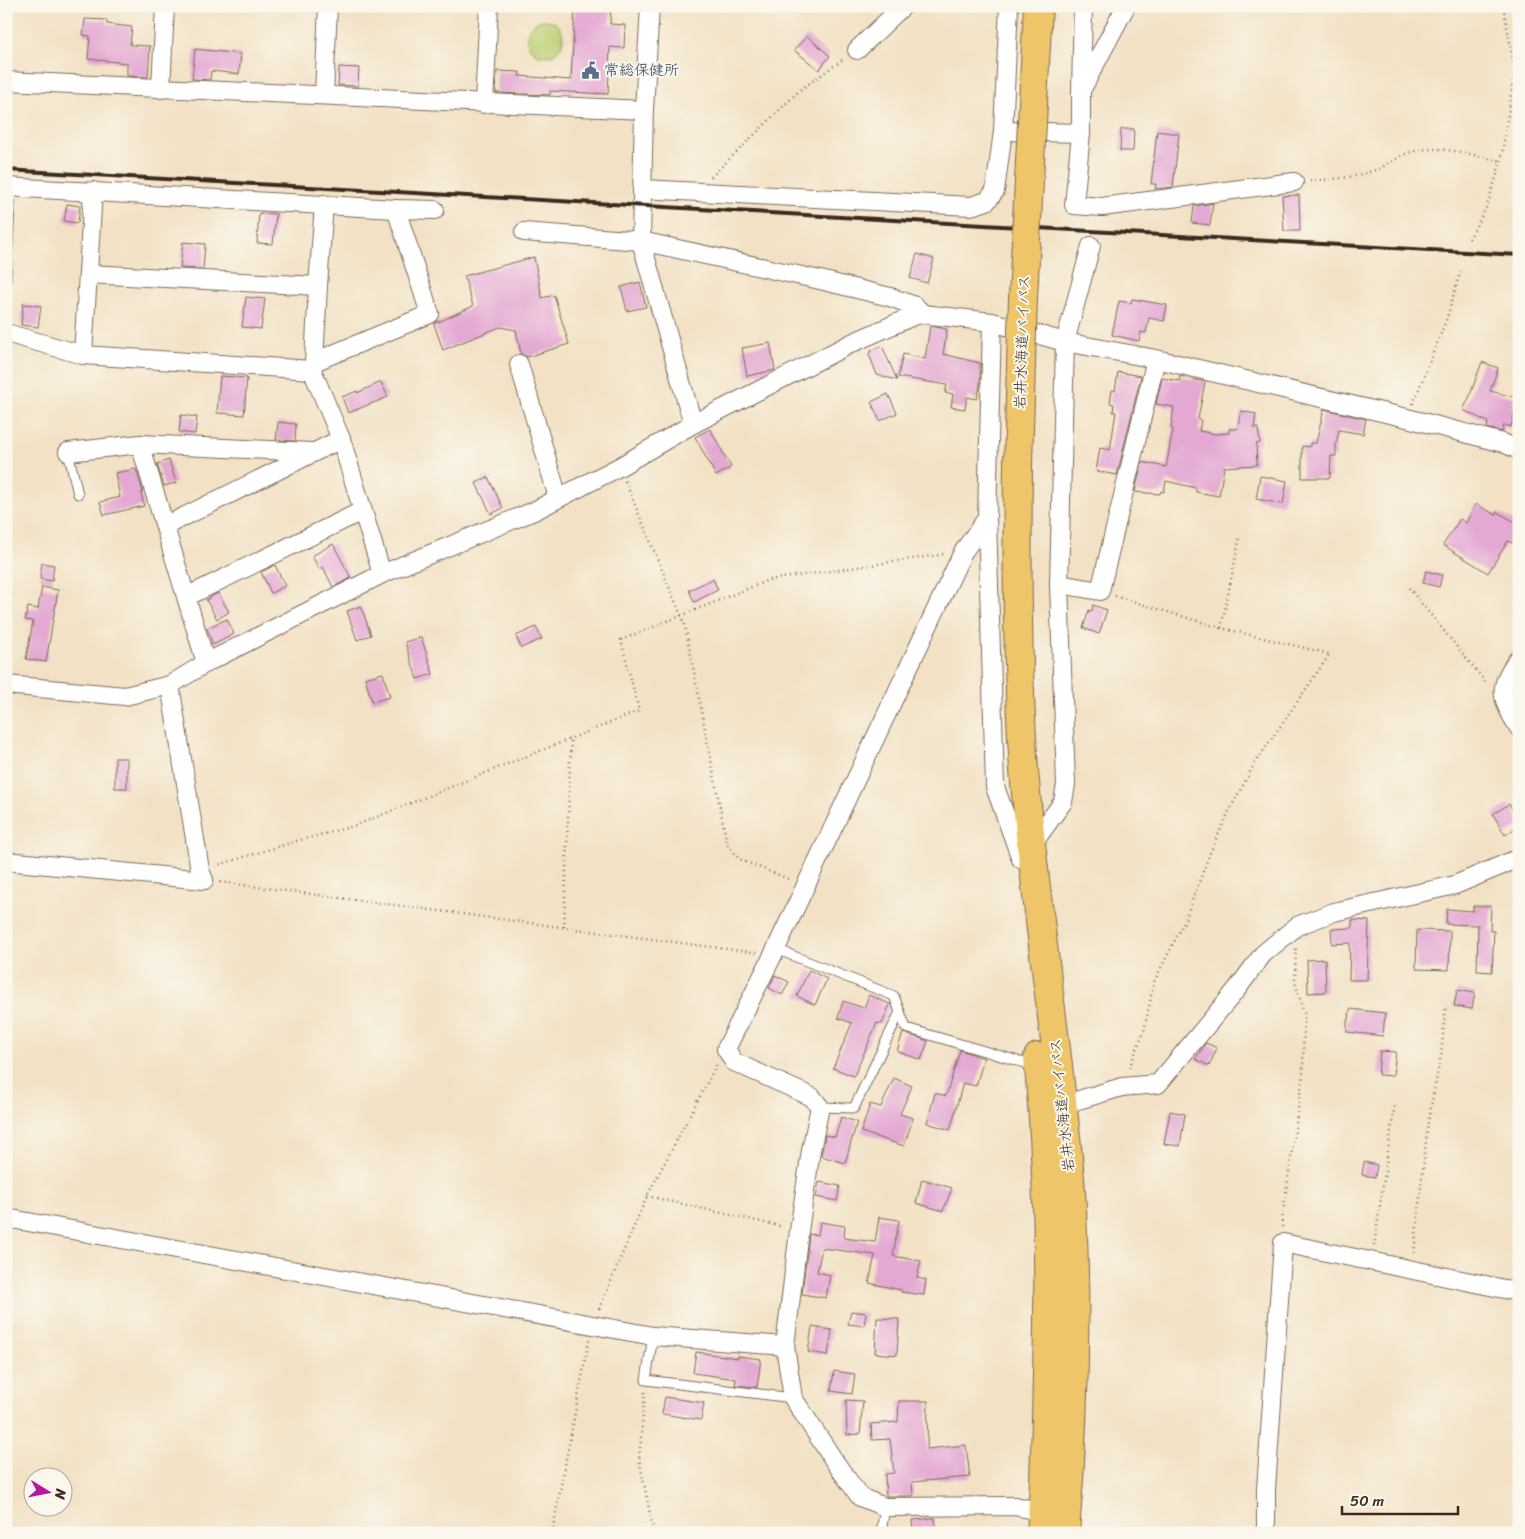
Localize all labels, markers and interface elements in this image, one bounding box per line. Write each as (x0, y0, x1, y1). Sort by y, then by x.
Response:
place label: 常総保健所 (604, 57, 679, 83)
public building icon: 常総保健所 (580, 60, 600, 80)
street label: 岩井水海道バイパス (1007, 274, 1037, 410)
street label: 岩井水海道バイパス (1042, 1037, 1082, 1173)
north arrow (22, 1466, 72, 1516)
scale bar (1342, 1484, 1459, 1516)
text: N (47, 1486, 74, 1501)
text: 50 m (1350, 1488, 1385, 1514)

